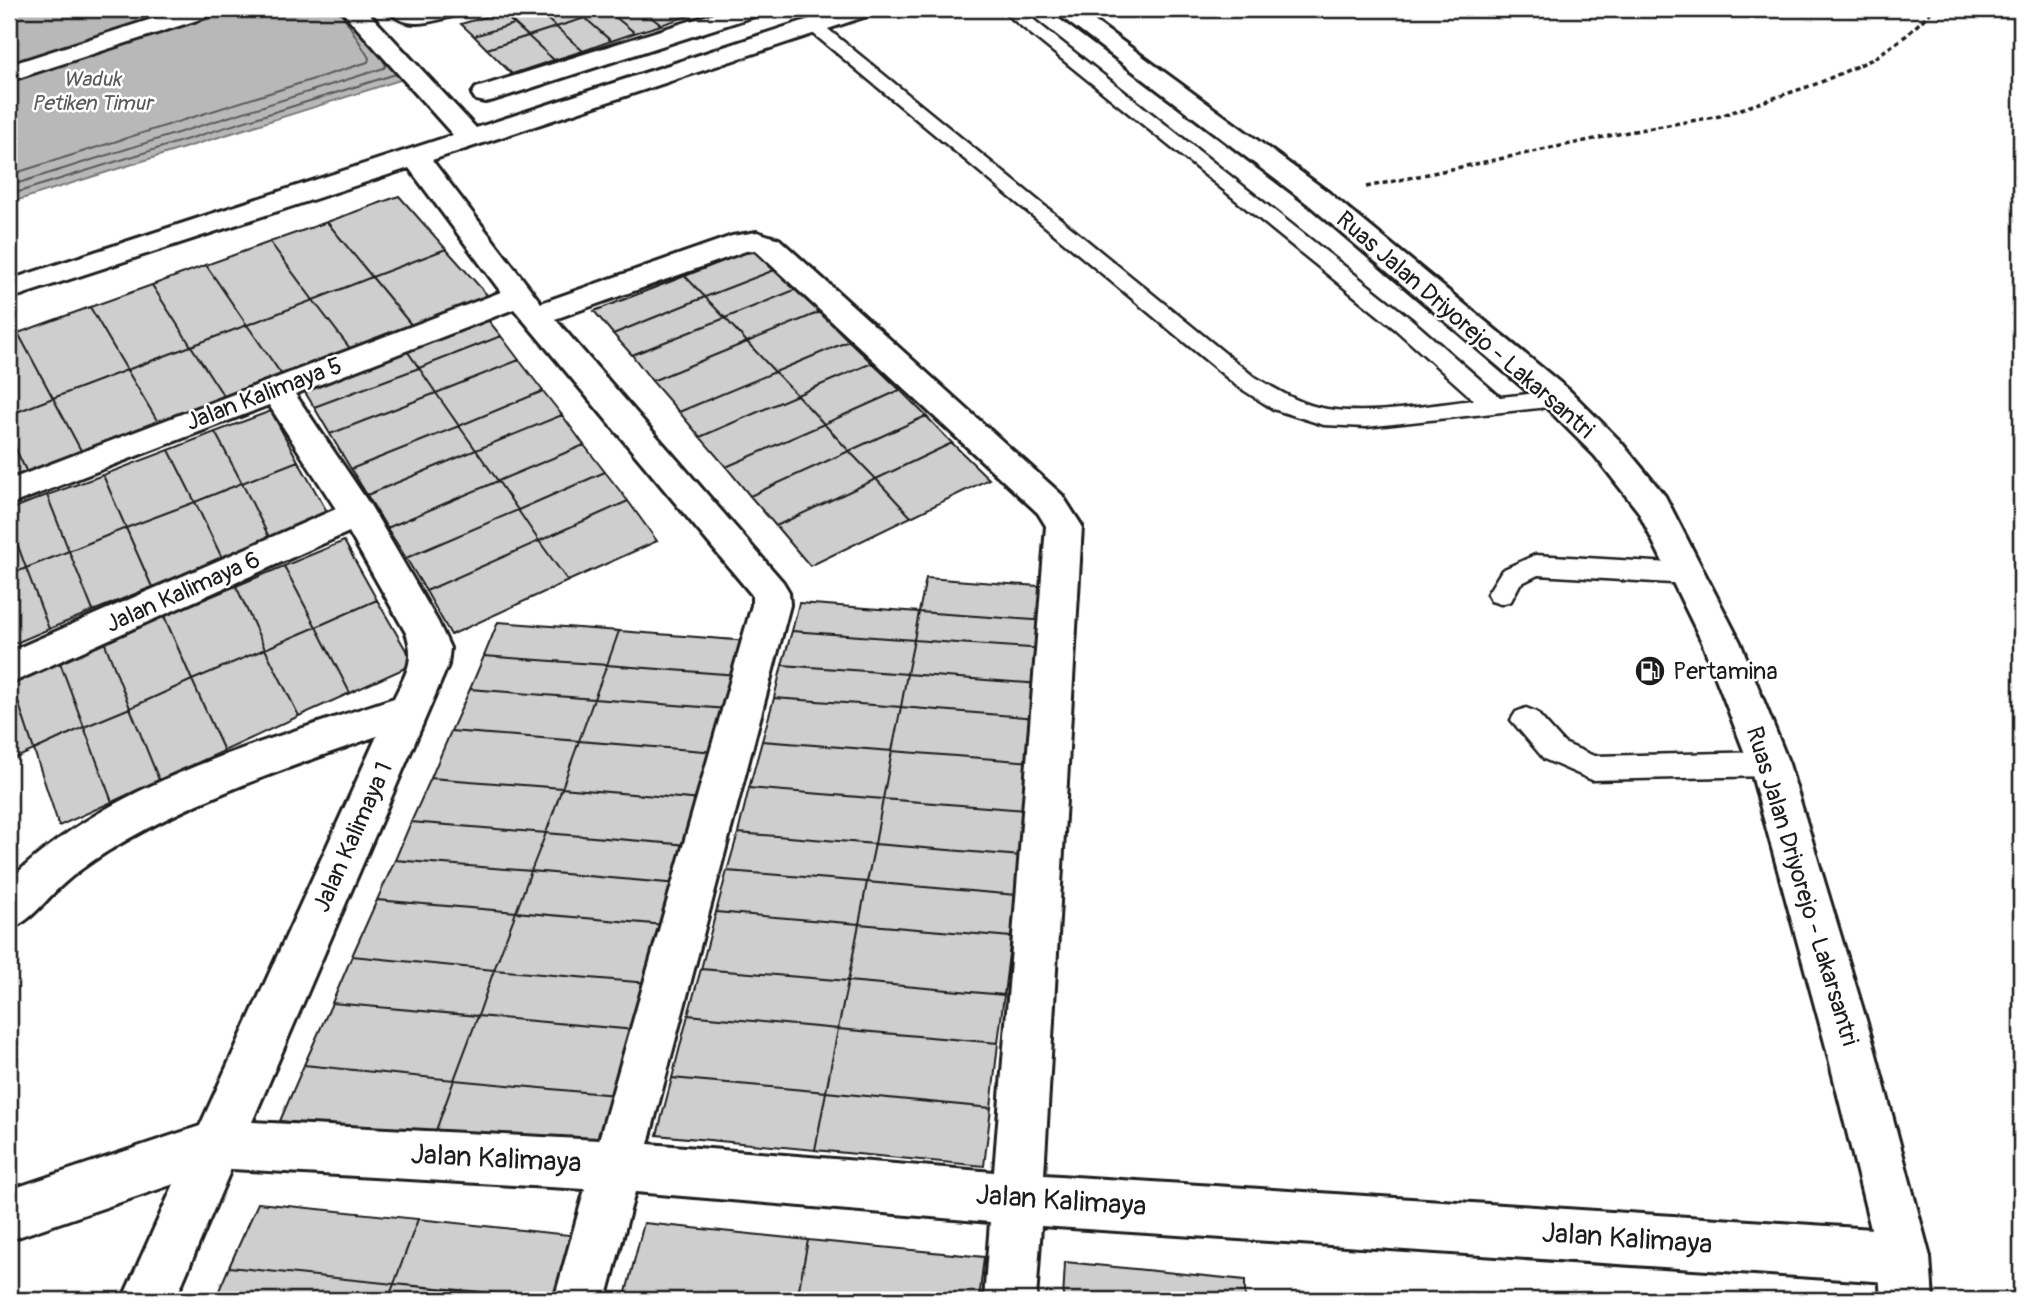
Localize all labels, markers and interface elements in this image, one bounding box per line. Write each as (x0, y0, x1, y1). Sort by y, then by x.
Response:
water label: Waduk Petiken Timur (32, 66, 155, 117)
street label: Ruas Jalan Driyorejo - Lakarsantri (1330, 205, 1600, 445)
street label: Jalan Kalimaya 5 (182, 351, 346, 437)
street label: Jalan Kalimaya 6 (101, 545, 265, 639)
fuel station icon: Pertamina (1633, 654, 1667, 688)
place label: Pertamina (1673, 657, 1778, 686)
street label: Ruas Jalan Driyorejo - Lakarsantri (1740, 723, 1864, 1049)
street label: Jalan Kalimaya 1 (307, 758, 399, 916)
street label: Jalan Kalimaya (410, 1137, 582, 1181)
street label: Jalan Kalimaya (975, 1178, 1147, 1224)
street label: Jalan Kalimaya (1541, 1216, 1713, 1262)

